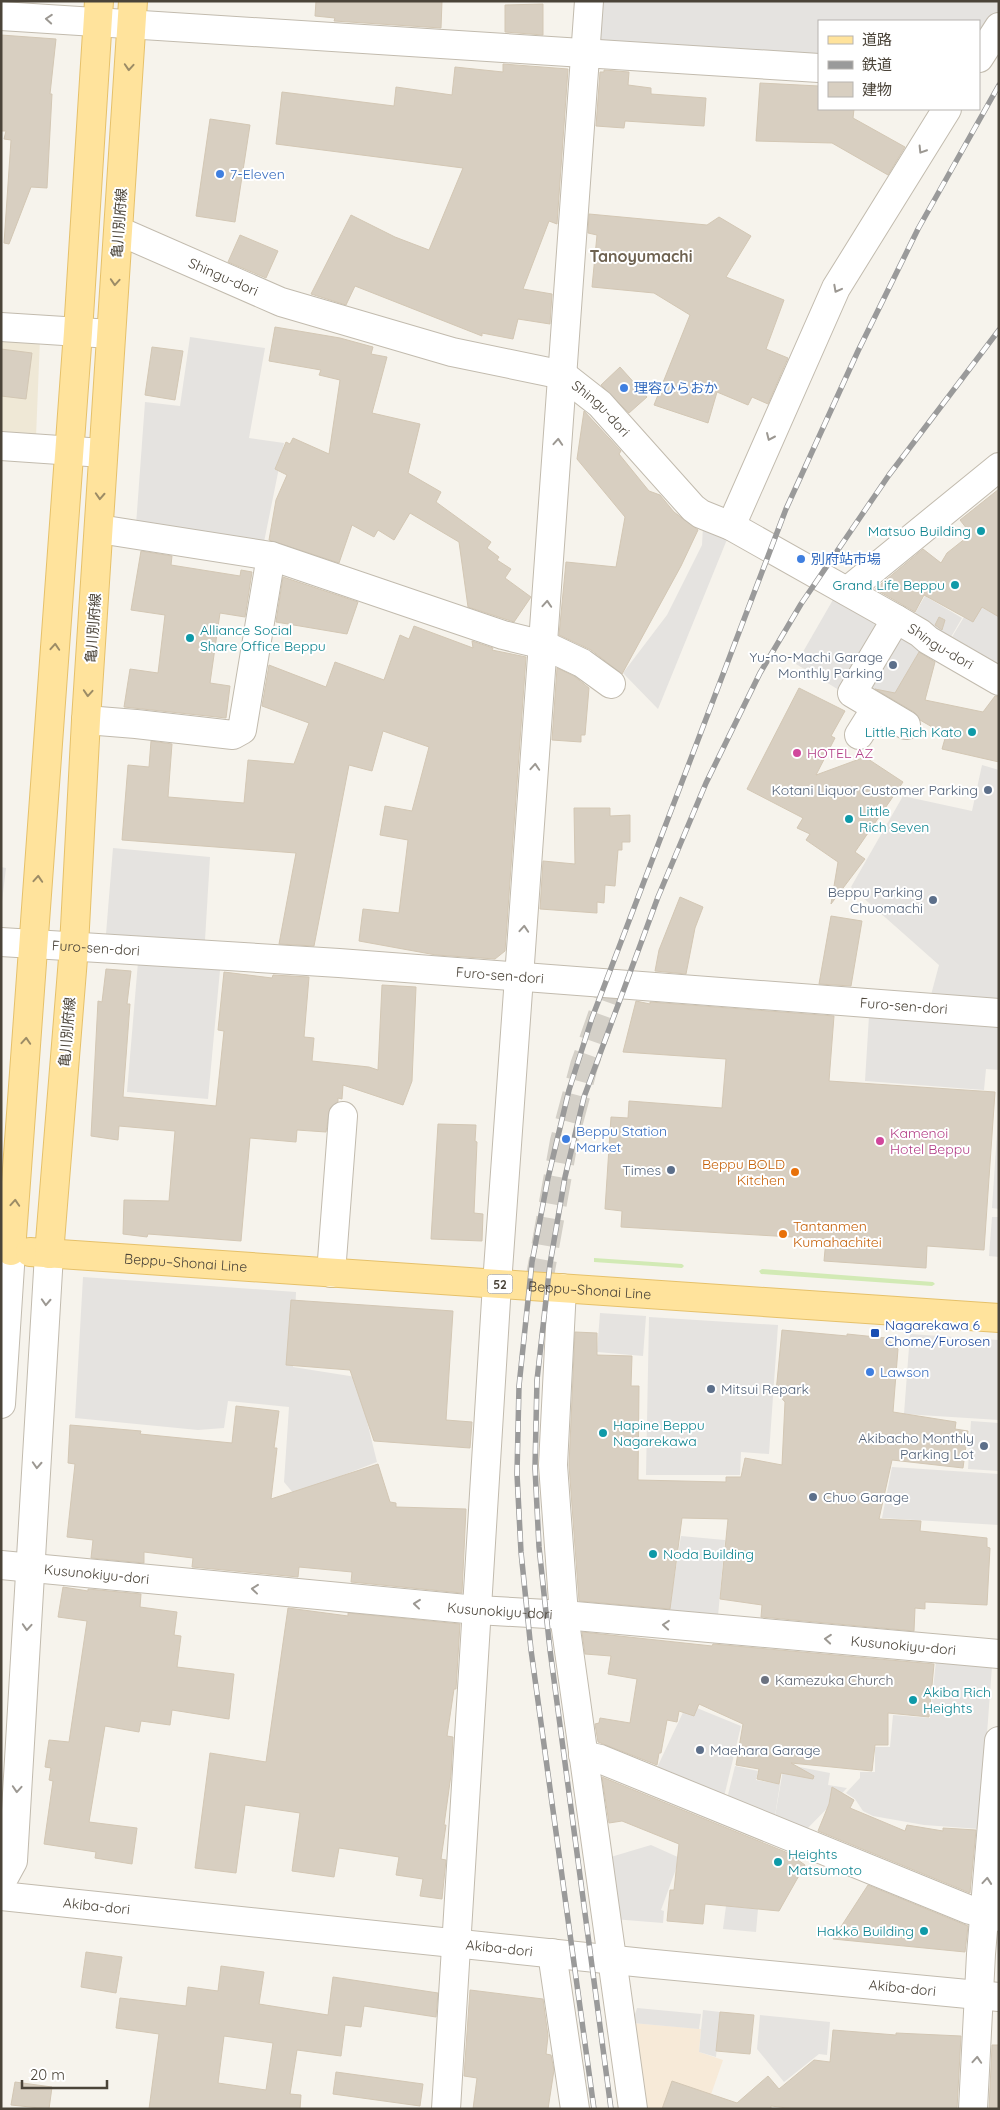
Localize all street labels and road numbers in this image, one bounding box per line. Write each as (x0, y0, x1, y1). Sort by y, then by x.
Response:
street label: 亀川別府線 (108, 187, 130, 259)
street label: Shingu-dori (186, 254, 261, 300)
street label: Shingu-dori (568, 376, 634, 440)
street label: 亀川別府線 (82, 592, 104, 664)
street label: Shingu-dori (905, 619, 977, 673)
street label: Furo-sen-dori (51, 936, 140, 960)
street label: Furo-sen-dori (455, 963, 545, 987)
street label: Furo-sen-dori (859, 993, 948, 1018)
street label: 亀川別府線 (55, 996, 79, 1068)
street label: Beppu–Shonai Line (124, 1249, 248, 1276)
road number: 52 (488, 1274, 512, 1294)
street label: Beppu–Shonai Line (528, 1277, 652, 1303)
street label: Kusunokiyu-dori (43, 1560, 150, 1588)
street label: Kusunokiyu-dori (446, 1598, 553, 1623)
street label: Kusunokiyu-dori (850, 1632, 957, 1659)
street label: Akiba-dori (62, 1894, 131, 1918)
street label: Akiba-dori (465, 1935, 534, 1960)
street label: Akiba-dori (868, 1976, 937, 2000)

